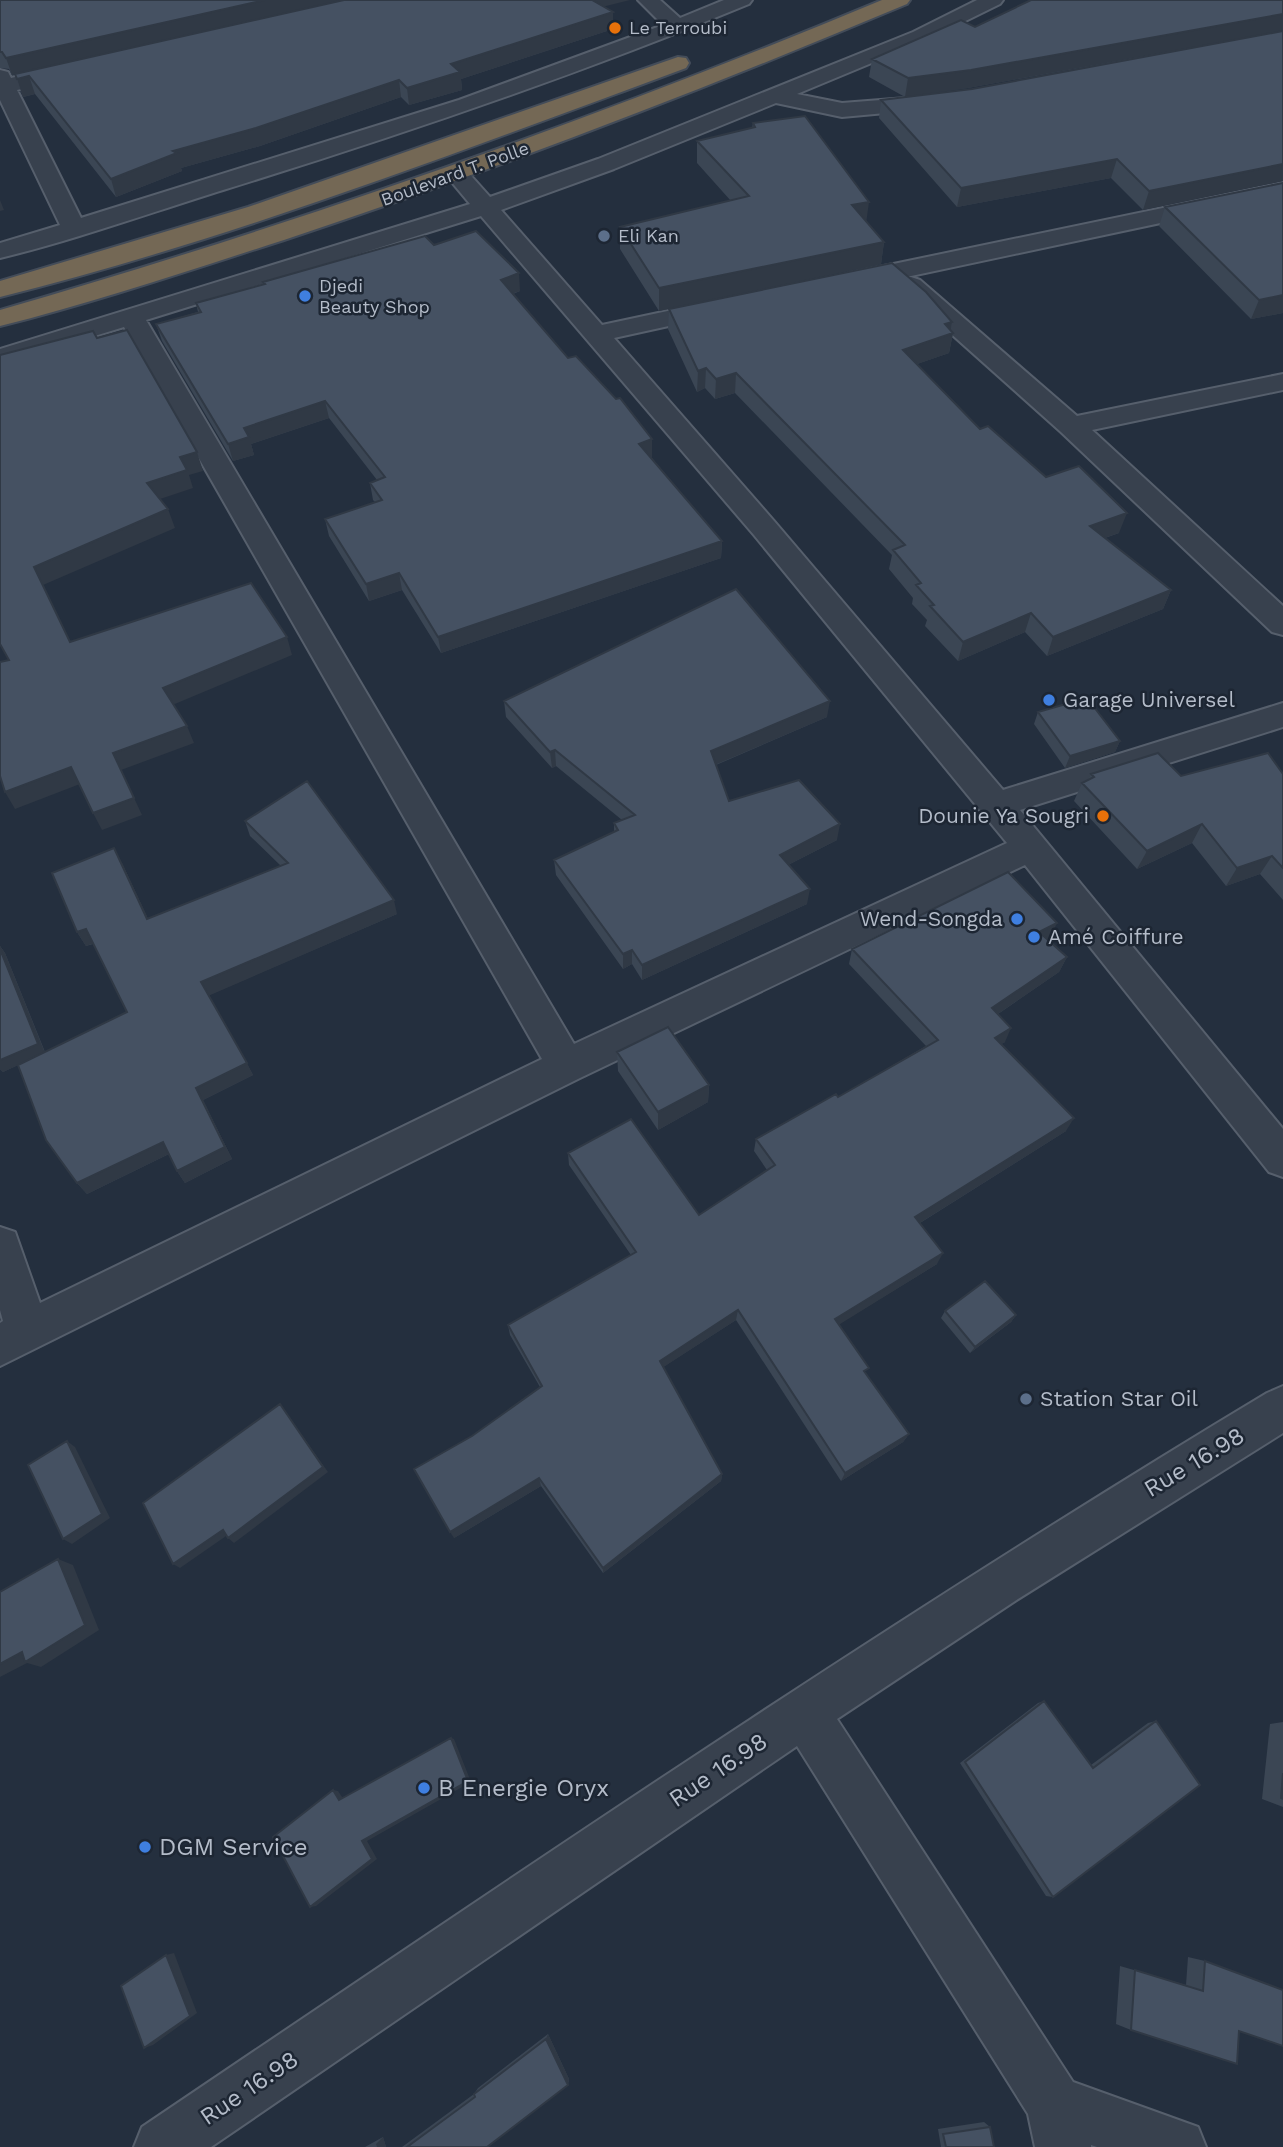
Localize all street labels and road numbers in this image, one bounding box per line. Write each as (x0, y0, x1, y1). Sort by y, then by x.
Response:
street label: Boulevard T. Polle (378, 137, 532, 210)
street label: Rue 16.98 (1139, 1421, 1249, 1503)
street label: Rue 16.98 (664, 1727, 772, 1813)
street label: Rue 16.98 (195, 2045, 303, 2131)

